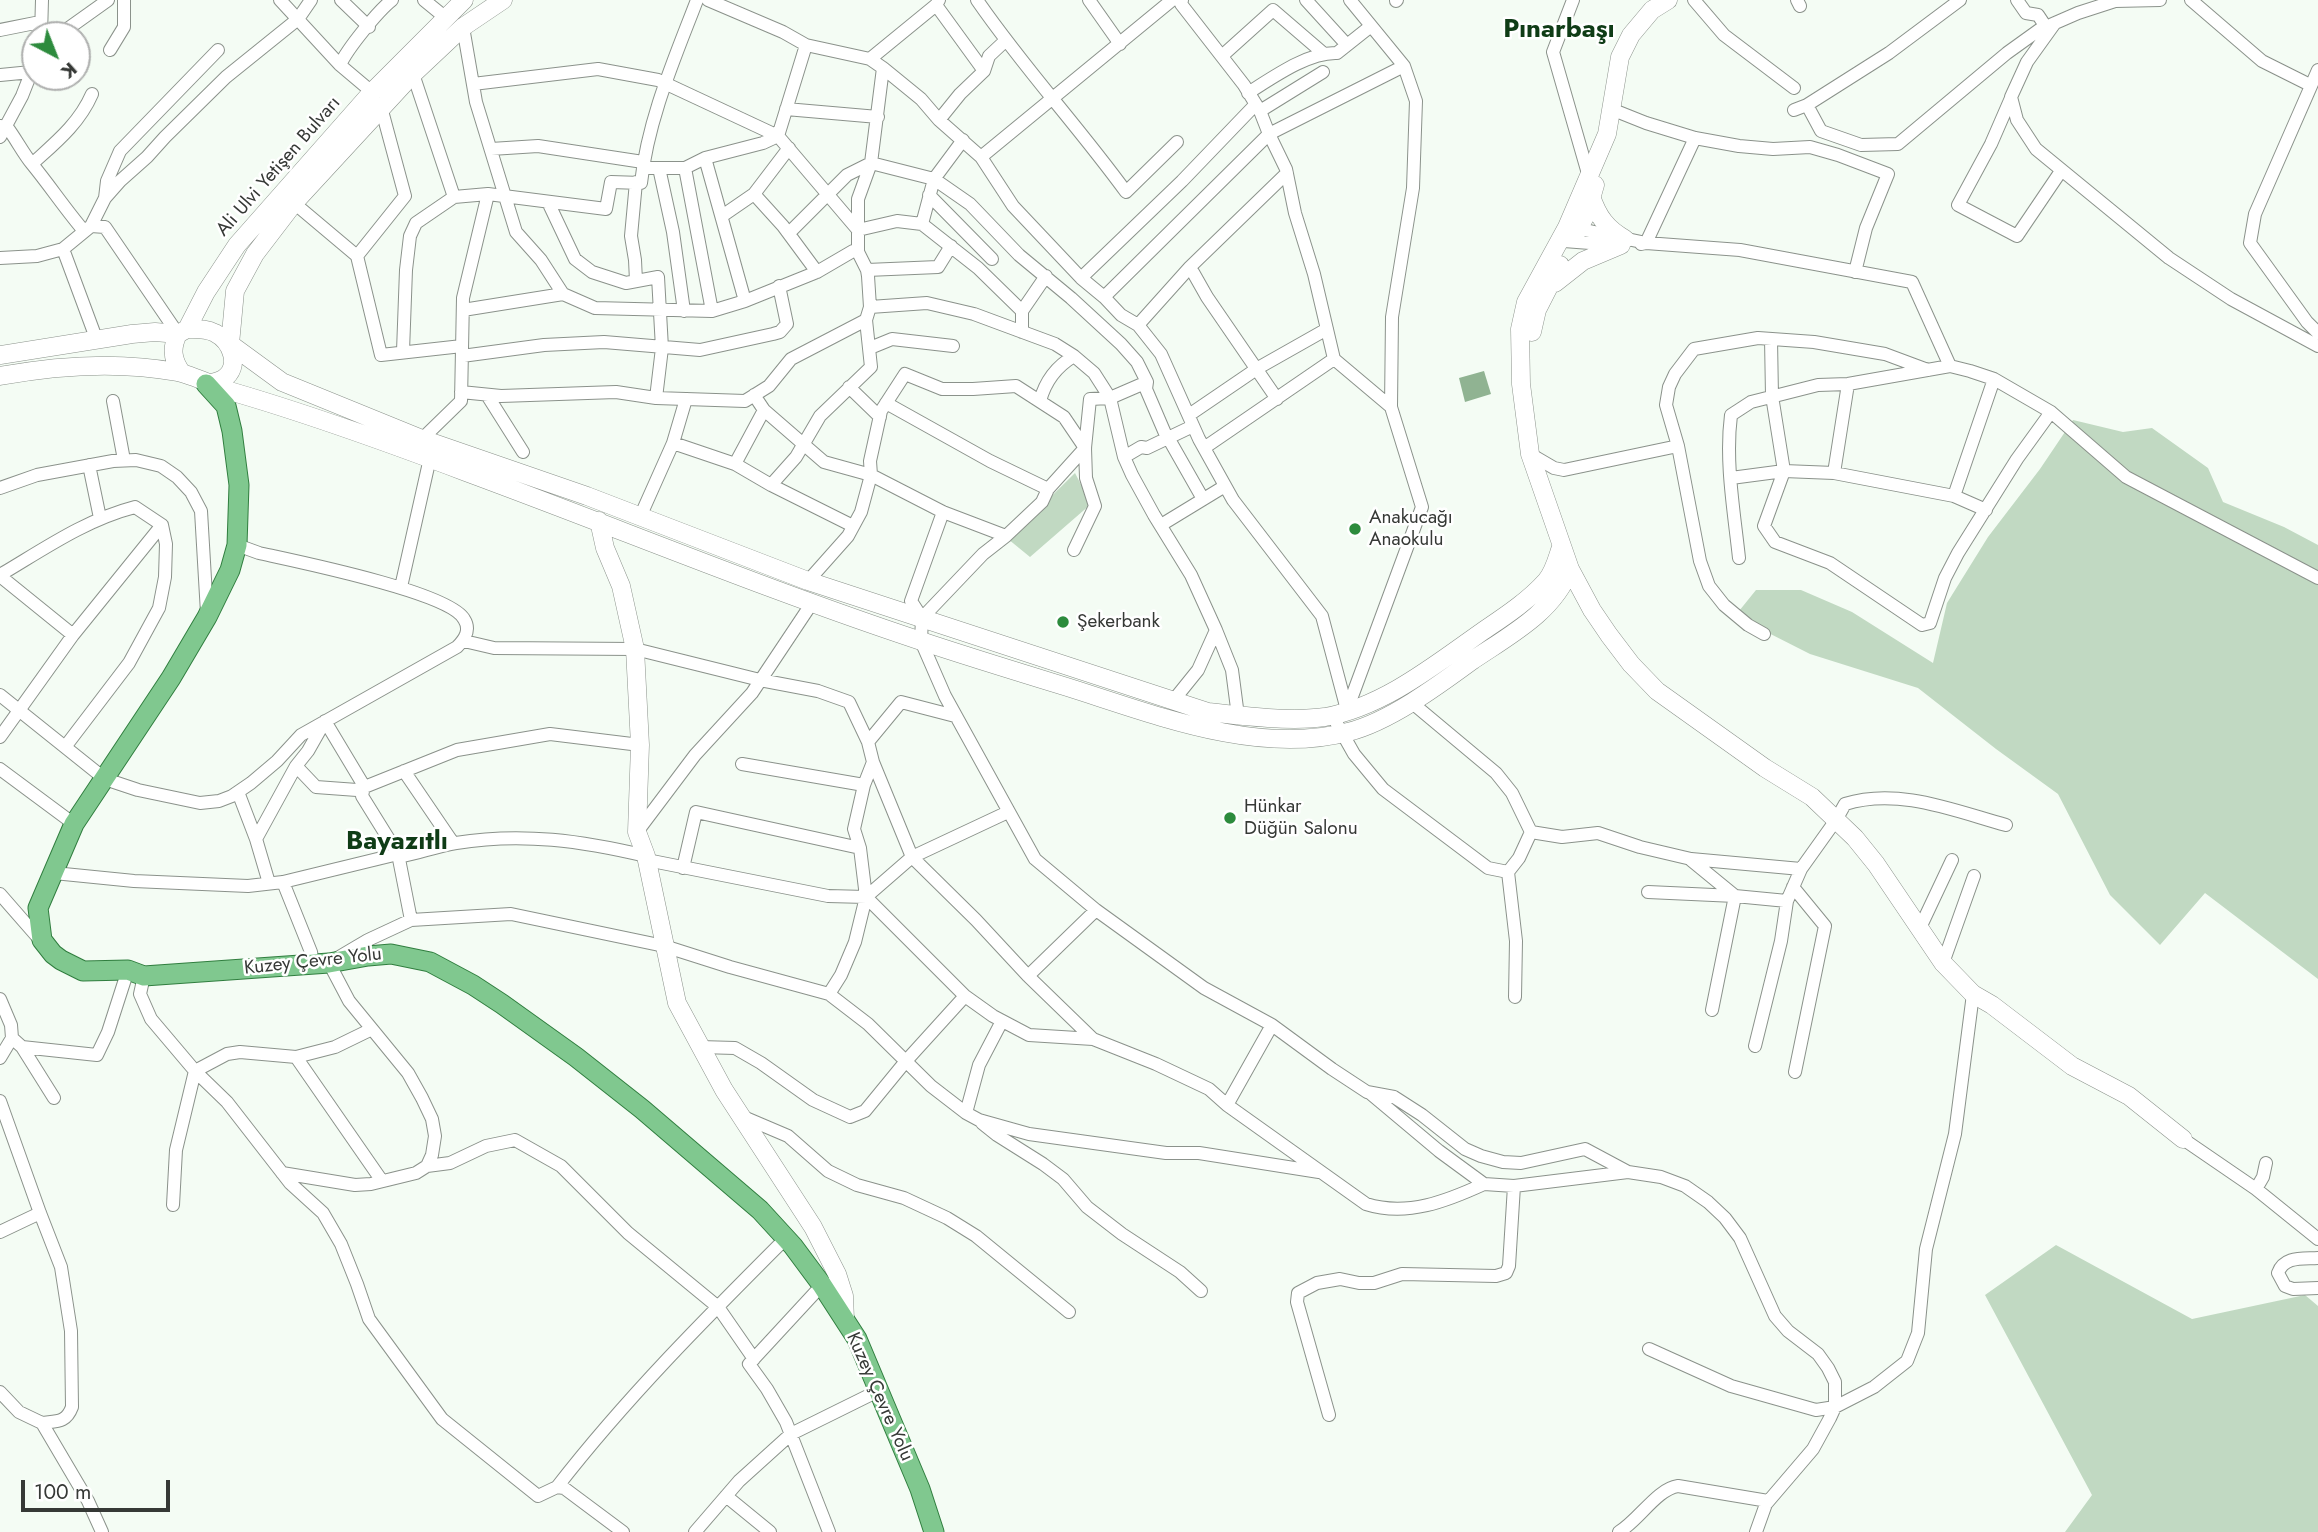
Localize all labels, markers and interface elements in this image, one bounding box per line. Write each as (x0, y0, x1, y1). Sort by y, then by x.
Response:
district label: Pınarbaşı (1503, 15, 1615, 47)
north arrow (21, 21, 91, 91)
text: K (55, 56, 83, 85)
street label: Ali Ulvi Yetişen Bulvarı (212, 92, 346, 242)
place label: Anakucağı Anaokulu (1369, 507, 1453, 551)
marker: Anakucağı Anaokulu (1347, 521, 1363, 537)
place label: Şekerbank (1077, 611, 1160, 633)
marker: Şekerbank (1055, 614, 1071, 630)
place label: Hünkar Düğün Salonu (1244, 796, 1358, 840)
marker: Hünkar Düğün Salonu (1222, 810, 1238, 826)
district label: Bayazıtlı (346, 827, 448, 859)
street label: Kuzey Çevre Yolu (243, 943, 383, 981)
street label: Kuzey Çevre Yolu (840, 1329, 918, 1465)
scale bar (24, 1466, 173, 1510)
text: 100 m (34, 1477, 91, 1507)

